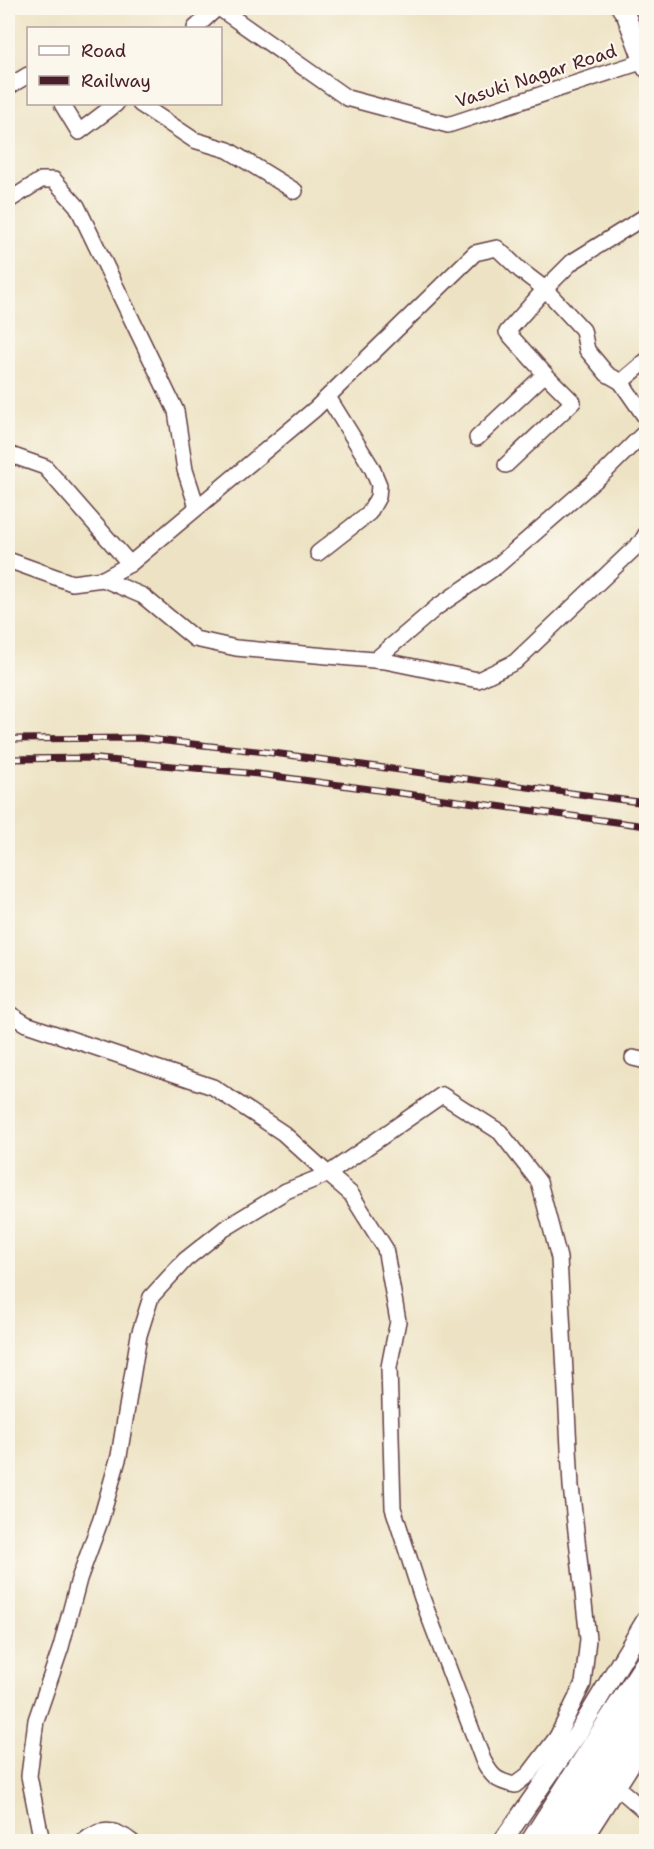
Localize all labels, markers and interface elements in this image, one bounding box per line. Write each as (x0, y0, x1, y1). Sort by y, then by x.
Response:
legend (27, 27, 222, 105)
text: Road (81, 39, 126, 63)
street label: Vasuki Nagar Road (452, 39, 620, 113)
text: Railway (81, 69, 151, 93)

